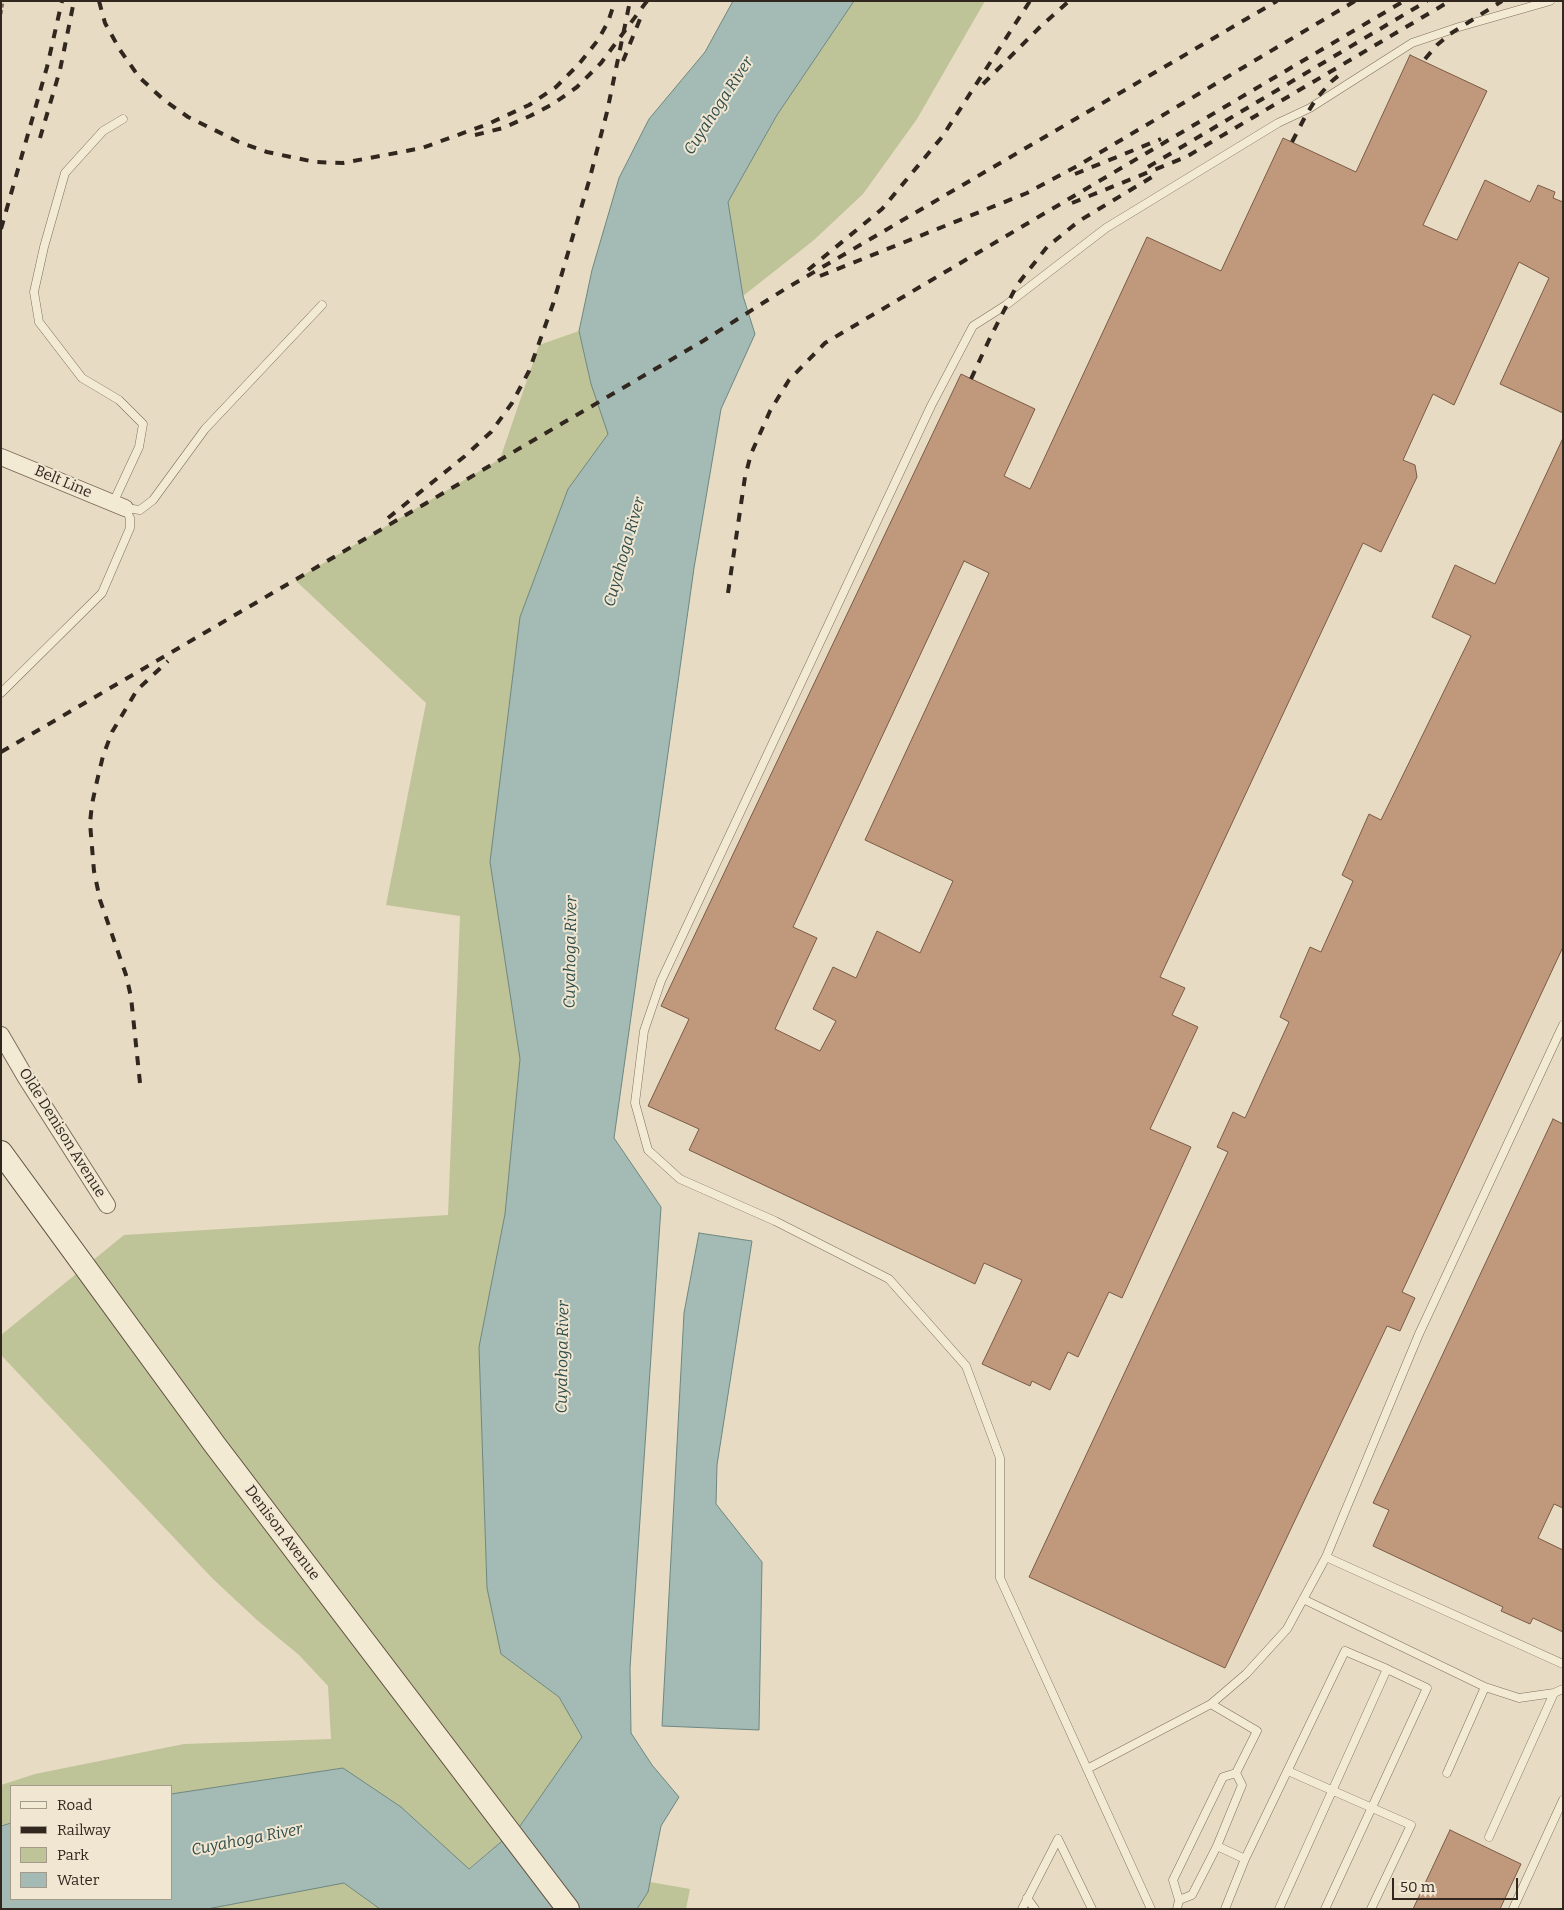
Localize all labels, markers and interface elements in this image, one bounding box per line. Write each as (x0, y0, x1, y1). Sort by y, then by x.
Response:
water label: Cuyahoga River (680, 53, 758, 159)
street label: Belt Line (32, 462, 94, 502)
water label: Cuyahoga River (600, 495, 650, 609)
water label: Cuyahoga River (560, 895, 582, 1009)
street label: Olde Denison Avenue (15, 1065, 109, 1201)
water label: Cuyahoga River (552, 1300, 574, 1414)
street label: Denison Avenue (241, 1482, 323, 1584)
legend (10, 1785, 172, 1900)
text: Road (57, 1796, 92, 1814)
water label: Cuyahoga River (190, 1820, 304, 1860)
text: Railway (57, 1821, 111, 1839)
text: Park (57, 1846, 89, 1864)
scale bar (1394, 1868, 1520, 1900)
text: Water (57, 1871, 99, 1889)
text: 50 m (1400, 1878, 1435, 1896)

